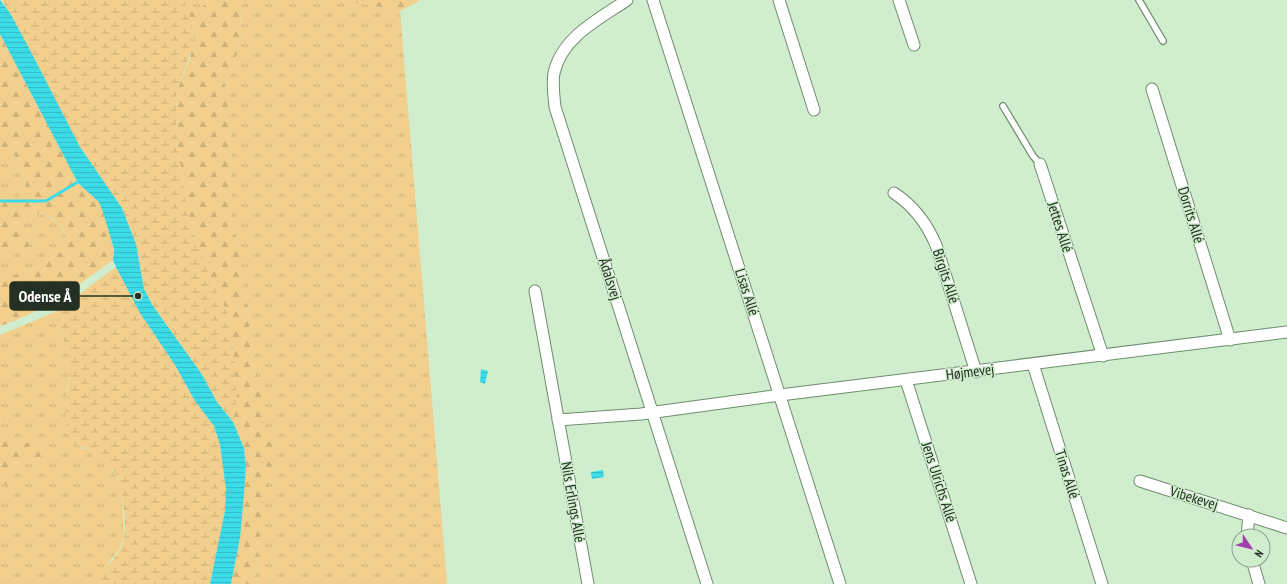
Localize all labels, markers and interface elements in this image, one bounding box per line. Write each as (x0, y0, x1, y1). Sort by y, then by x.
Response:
street label: Dorrits Allé (1174, 184, 1209, 245)
street label: Jettes Allé (1043, 198, 1078, 255)
street label: Birgits Allé (929, 246, 964, 306)
street label: Ådalsvej (595, 255, 626, 302)
street label: Lisas Allé (731, 266, 764, 318)
callout: Odense Å (10, 282, 79, 310)
text: Odense Å (18, 286, 73, 306)
street label: Højmevej (945, 359, 995, 384)
street label: Jens Ulrichs Allé (917, 438, 961, 524)
street label: Tinas Allé (1051, 447, 1084, 501)
street label: Nils Erlings Allé (557, 460, 590, 544)
street label: Vibekevej (1167, 481, 1221, 514)
north arrow (1231, 528, 1271, 568)
text: N (1252, 547, 1267, 560)

